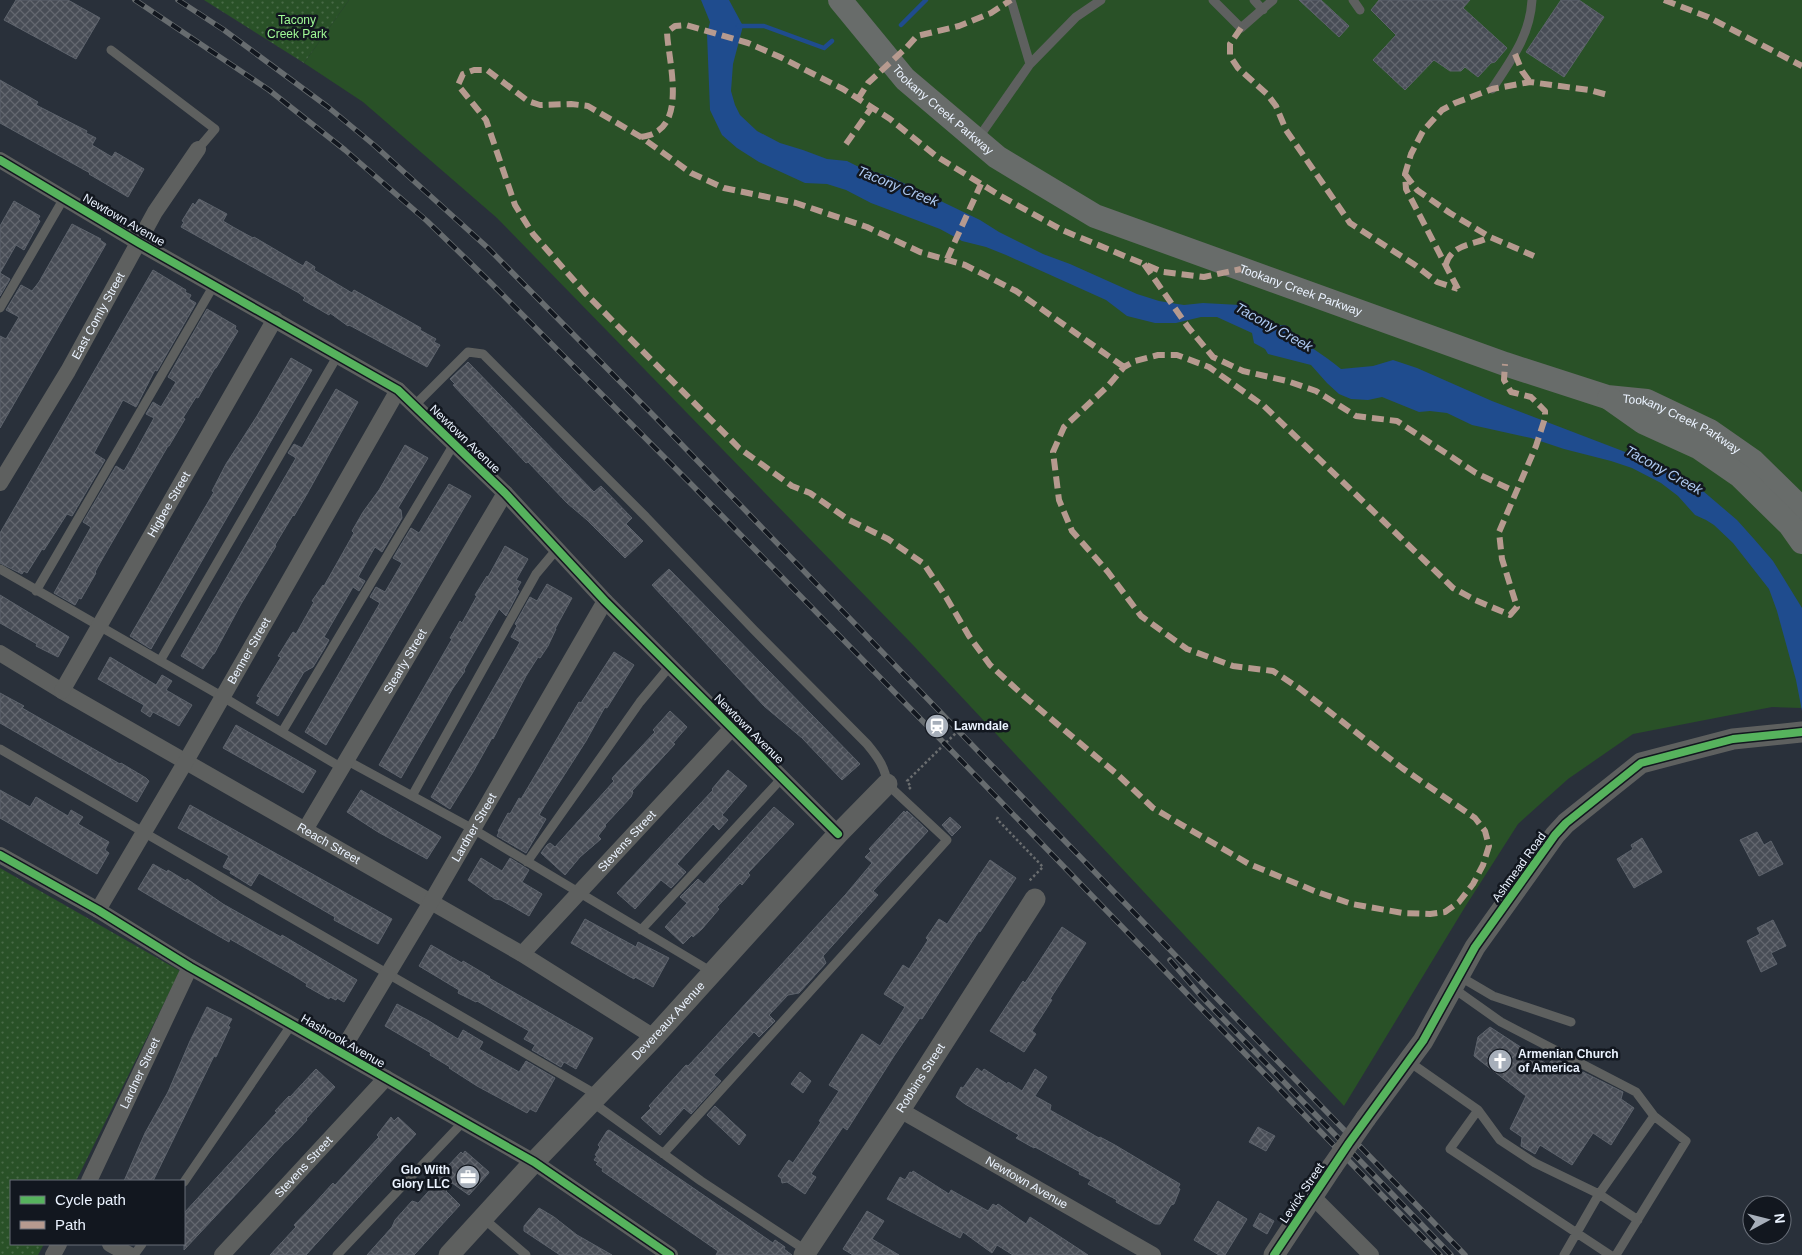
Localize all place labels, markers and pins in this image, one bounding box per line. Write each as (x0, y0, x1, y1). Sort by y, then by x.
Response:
station icon: Lawndale (924, 713, 950, 739)
place label: Lawndale (954, 719, 1009, 733)
place label: Armenian Church of America (1518, 1047, 1619, 1075)
church icon: Armenian Church of America (1487, 1048, 1513, 1074)
place label: Glo With Glory LLC (392, 1163, 450, 1191)
office icon: Glo With Glory LLC (455, 1164, 481, 1190)

